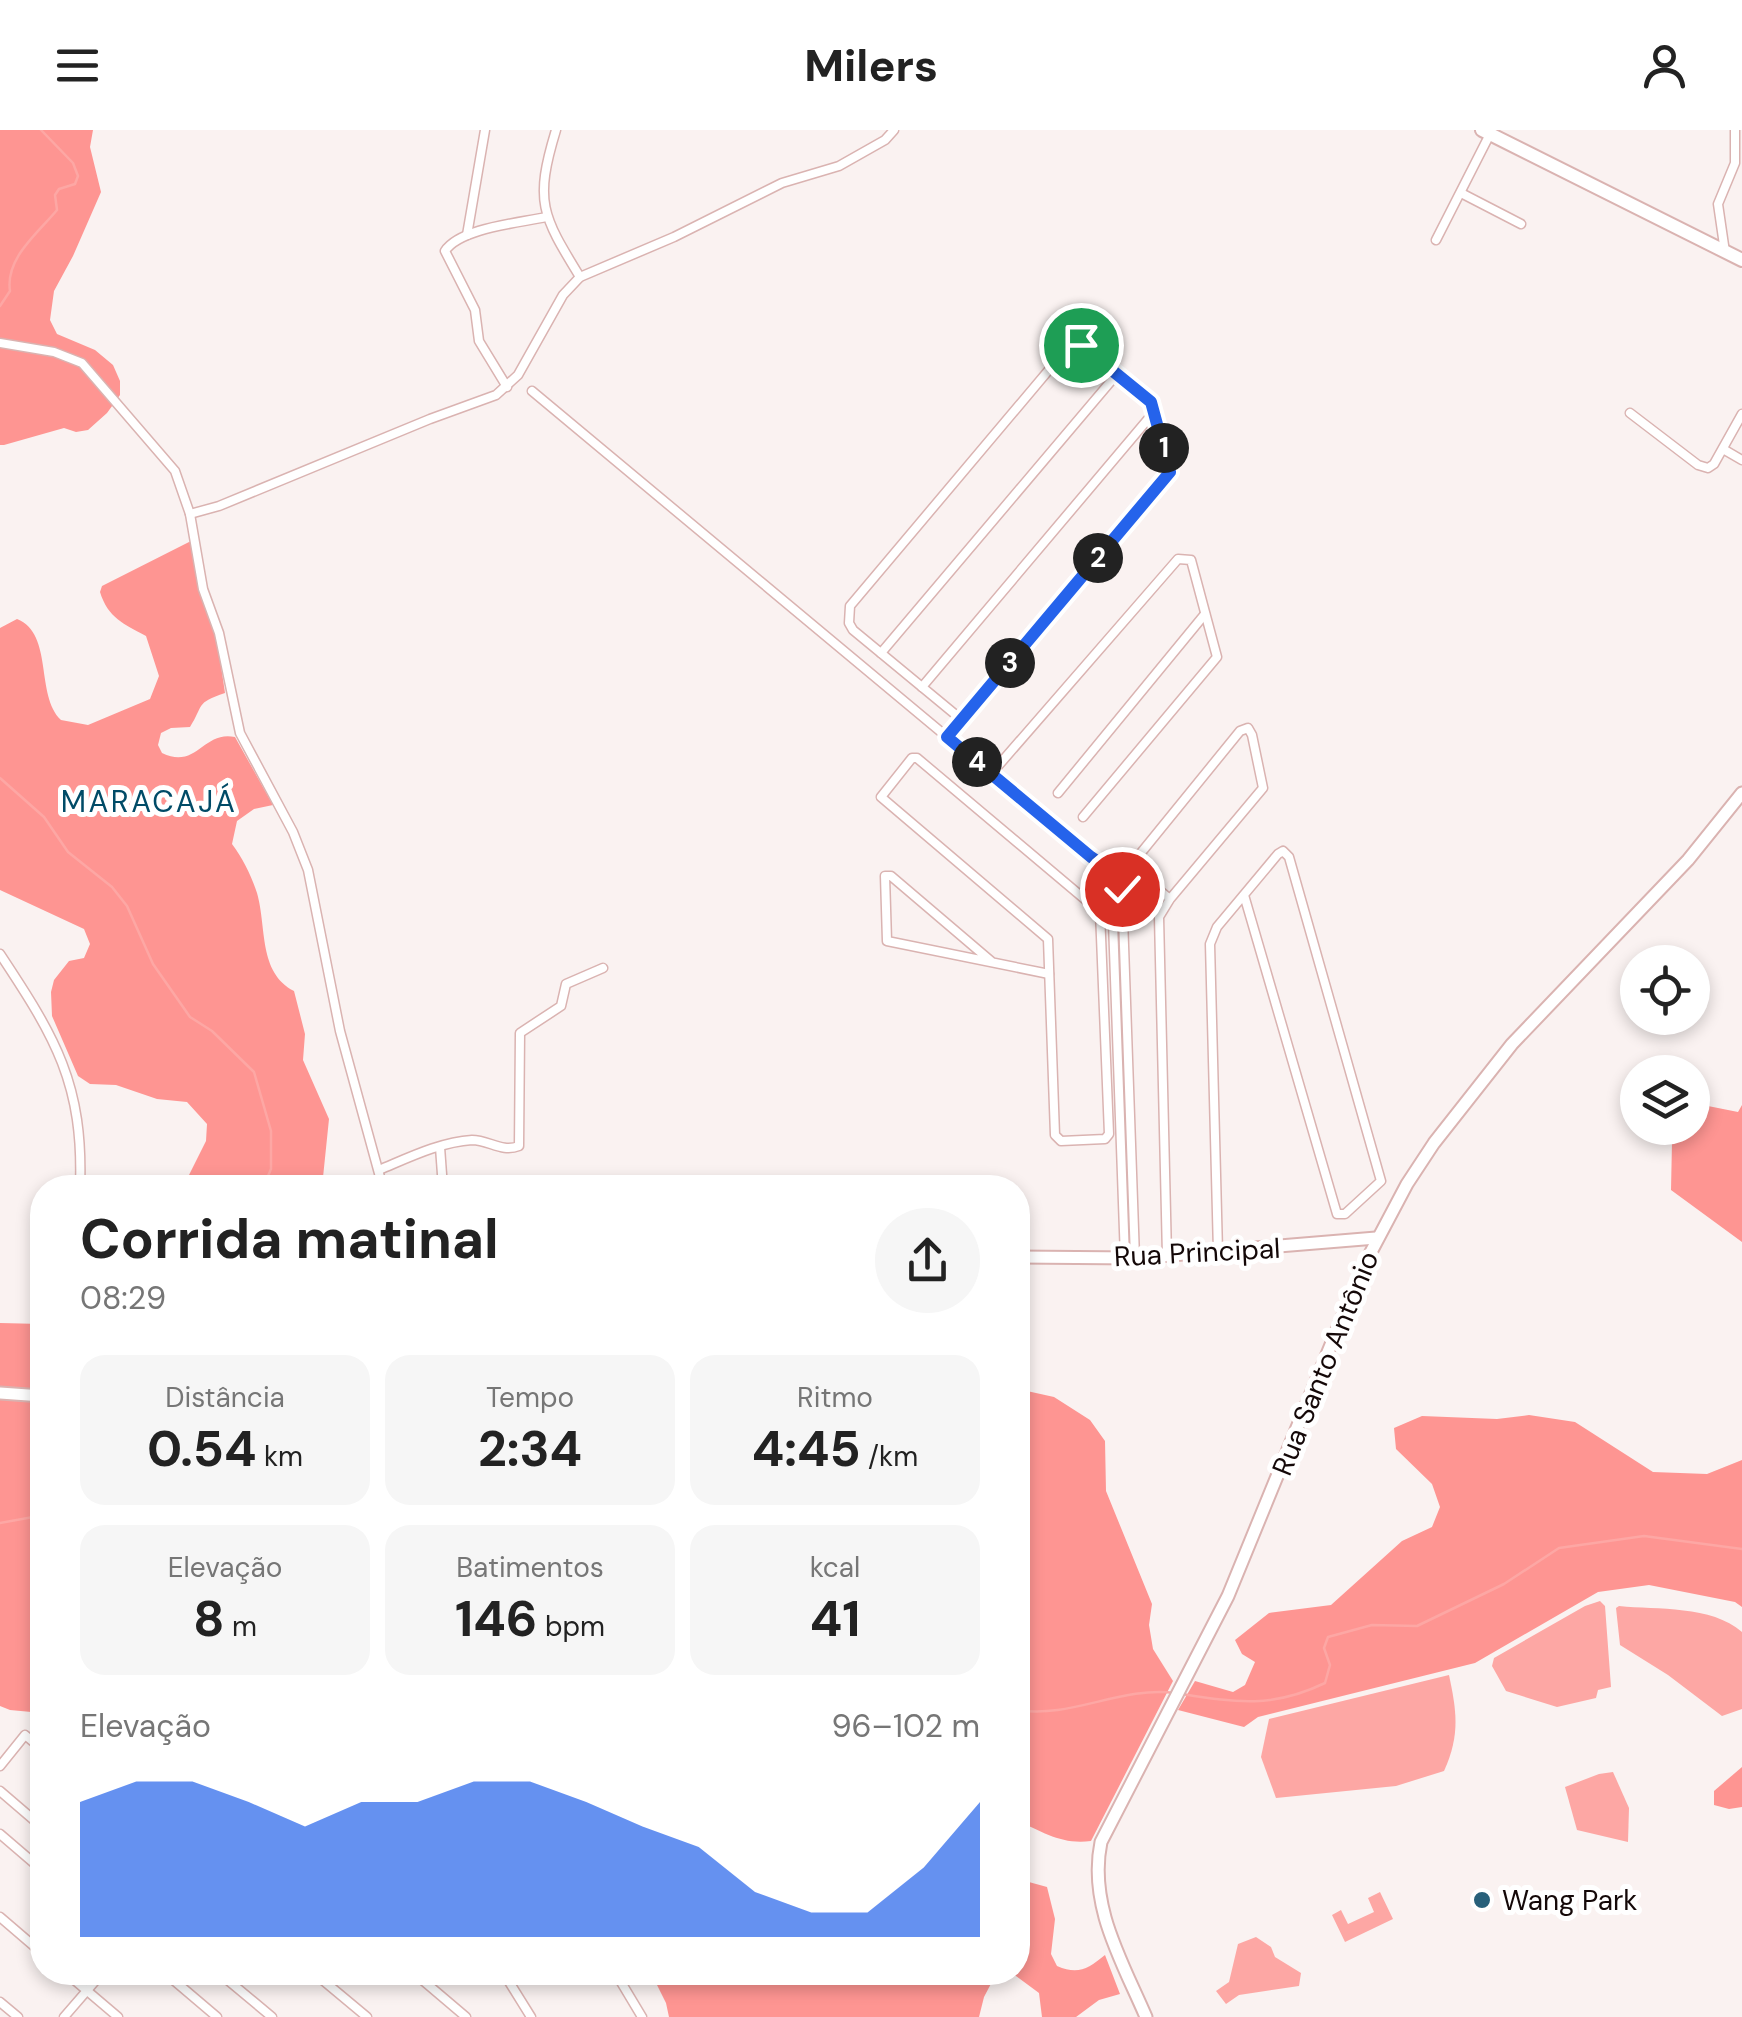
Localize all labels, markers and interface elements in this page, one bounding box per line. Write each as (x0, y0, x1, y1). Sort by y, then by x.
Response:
text: Milers (804, 36, 938, 95)
icon: menu (50, 38, 105, 93)
icon: person (1637, 38, 1692, 93)
pin (1039, 303, 1124, 388)
icon: arrive (1054, 318, 1109, 373)
pin: 1 (1139, 423, 1189, 473)
text: 1 (1159, 429, 1169, 466)
pin: 2 (1073, 533, 1123, 583)
text: 2 (1090, 539, 1106, 576)
pin: 3 (985, 638, 1035, 688)
text: 3 (1002, 644, 1018, 681)
pin: 4 (952, 737, 1002, 787)
text: 4 (968, 743, 986, 780)
district label: MARACAJÁ (61, 782, 237, 821)
pin (1080, 847, 1165, 932)
icon: check (1095, 862, 1150, 917)
map controls (1620, 945, 1710, 1145)
button: locate (1620, 945, 1710, 1035)
button: layers (1620, 1055, 1710, 1145)
text: Corrida matinal (80, 1203, 499, 1275)
button: share (875, 1208, 980, 1313)
street label: Rua Principal (1113, 1230, 1281, 1275)
street label: Rua Santo Antônio (1264, 1246, 1387, 1481)
text: 08:29 (80, 1277, 166, 1319)
text: Distância (165, 1379, 285, 1416)
text: Tempo (486, 1379, 574, 1416)
text: Ritmo (797, 1379, 873, 1416)
text: 0.54 (147, 1416, 256, 1482)
text: 2:34 (478, 1416, 582, 1482)
text: 4:45 (752, 1416, 861, 1482)
text: km (256, 1438, 303, 1475)
text: /km (861, 1438, 918, 1475)
text: Elevação (168, 1549, 282, 1586)
text: Batimentos (456, 1549, 604, 1586)
text: kcal (810, 1549, 860, 1586)
text: 8 (193, 1586, 225, 1652)
text: 146 (455, 1586, 537, 1652)
text: 41 (810, 1586, 860, 1652)
text: m (225, 1608, 257, 1645)
text: bpm (537, 1608, 605, 1645)
text: Elevação (80, 1705, 211, 1747)
text: 96–102 m (831, 1705, 980, 1747)
place label: Wang Park (1502, 1882, 1637, 1919)
marker: Wang Park (1471, 1889, 1493, 1911)

